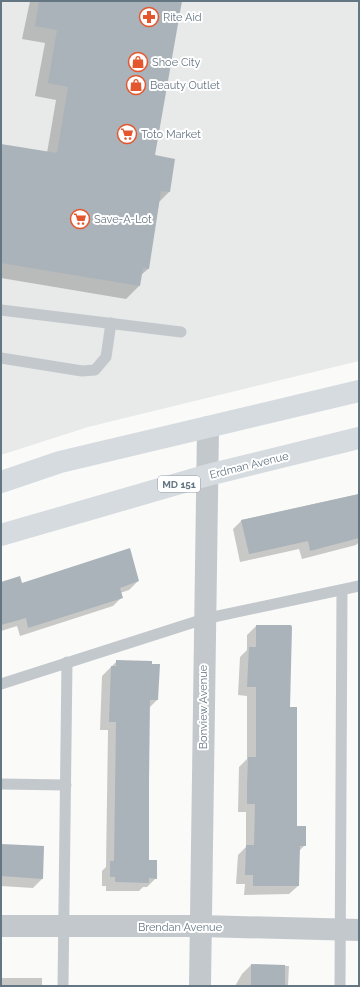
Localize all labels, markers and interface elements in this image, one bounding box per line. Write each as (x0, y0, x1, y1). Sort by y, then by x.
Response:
pharmacy icon: Rite Aid (138, 6, 160, 28)
place label: Rite Aid (163, 11, 202, 24)
shop icon: Shoe City (127, 51, 149, 73)
place label: Shoe City (152, 56, 201, 69)
shop icon: Beauty Outlet (125, 74, 147, 96)
place label: Beauty Outlet (150, 79, 220, 92)
supermarket icon: Toto Market (116, 123, 138, 145)
place label: Toto Market (141, 128, 201, 141)
supermarket icon: Save-A-Lot (69, 208, 91, 230)
place label: Save-A-Lot (94, 213, 152, 226)
street label: Erdman Avenue (208, 449, 290, 482)
road number: MD 151 (158, 476, 200, 492)
street label: Bonview Avenue (197, 664, 210, 749)
street label: Brendan Avenue (138, 921, 223, 934)

